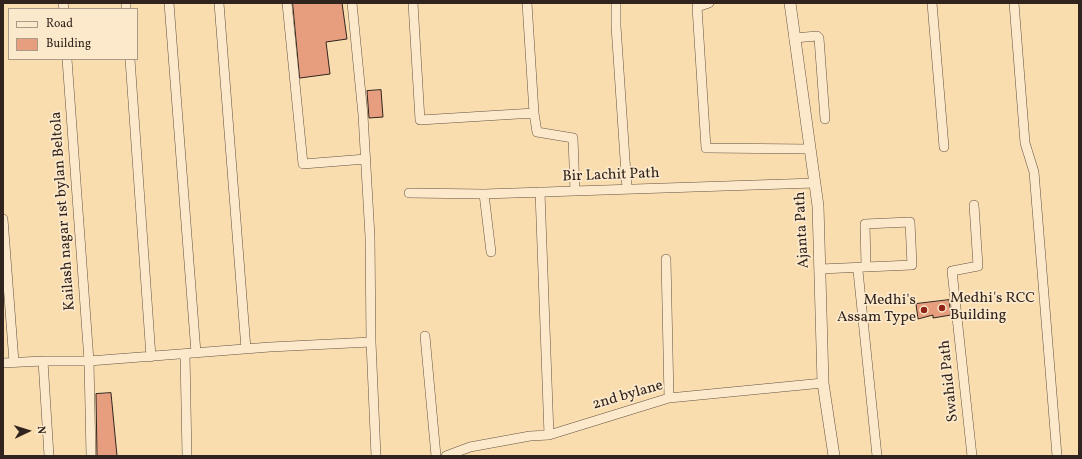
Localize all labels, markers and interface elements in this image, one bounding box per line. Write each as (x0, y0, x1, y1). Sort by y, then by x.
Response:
legend (8, 8, 138, 60)
text: Road (46, 16, 73, 32)
text: Building (46, 36, 91, 52)
street label: Kailash nagar 1st bylan Beltola (48, 111, 80, 311)
street label: Bir Lachit Path (562, 165, 660, 187)
street label: Ajanta Path (792, 191, 814, 269)
place label: Medhi's RCC Building (950, 290, 1035, 325)
place label: Medhi's Assam Type (837, 292, 916, 327)
marker: Medhi's RCC Building (937, 303, 947, 313)
marker: Medhi's Assam Type (919, 305, 929, 315)
street label: Swahid Path (937, 339, 963, 423)
street label: 2nd bylane (591, 377, 665, 415)
north arrow (8, 411, 48, 451)
text: N (33, 426, 48, 435)

